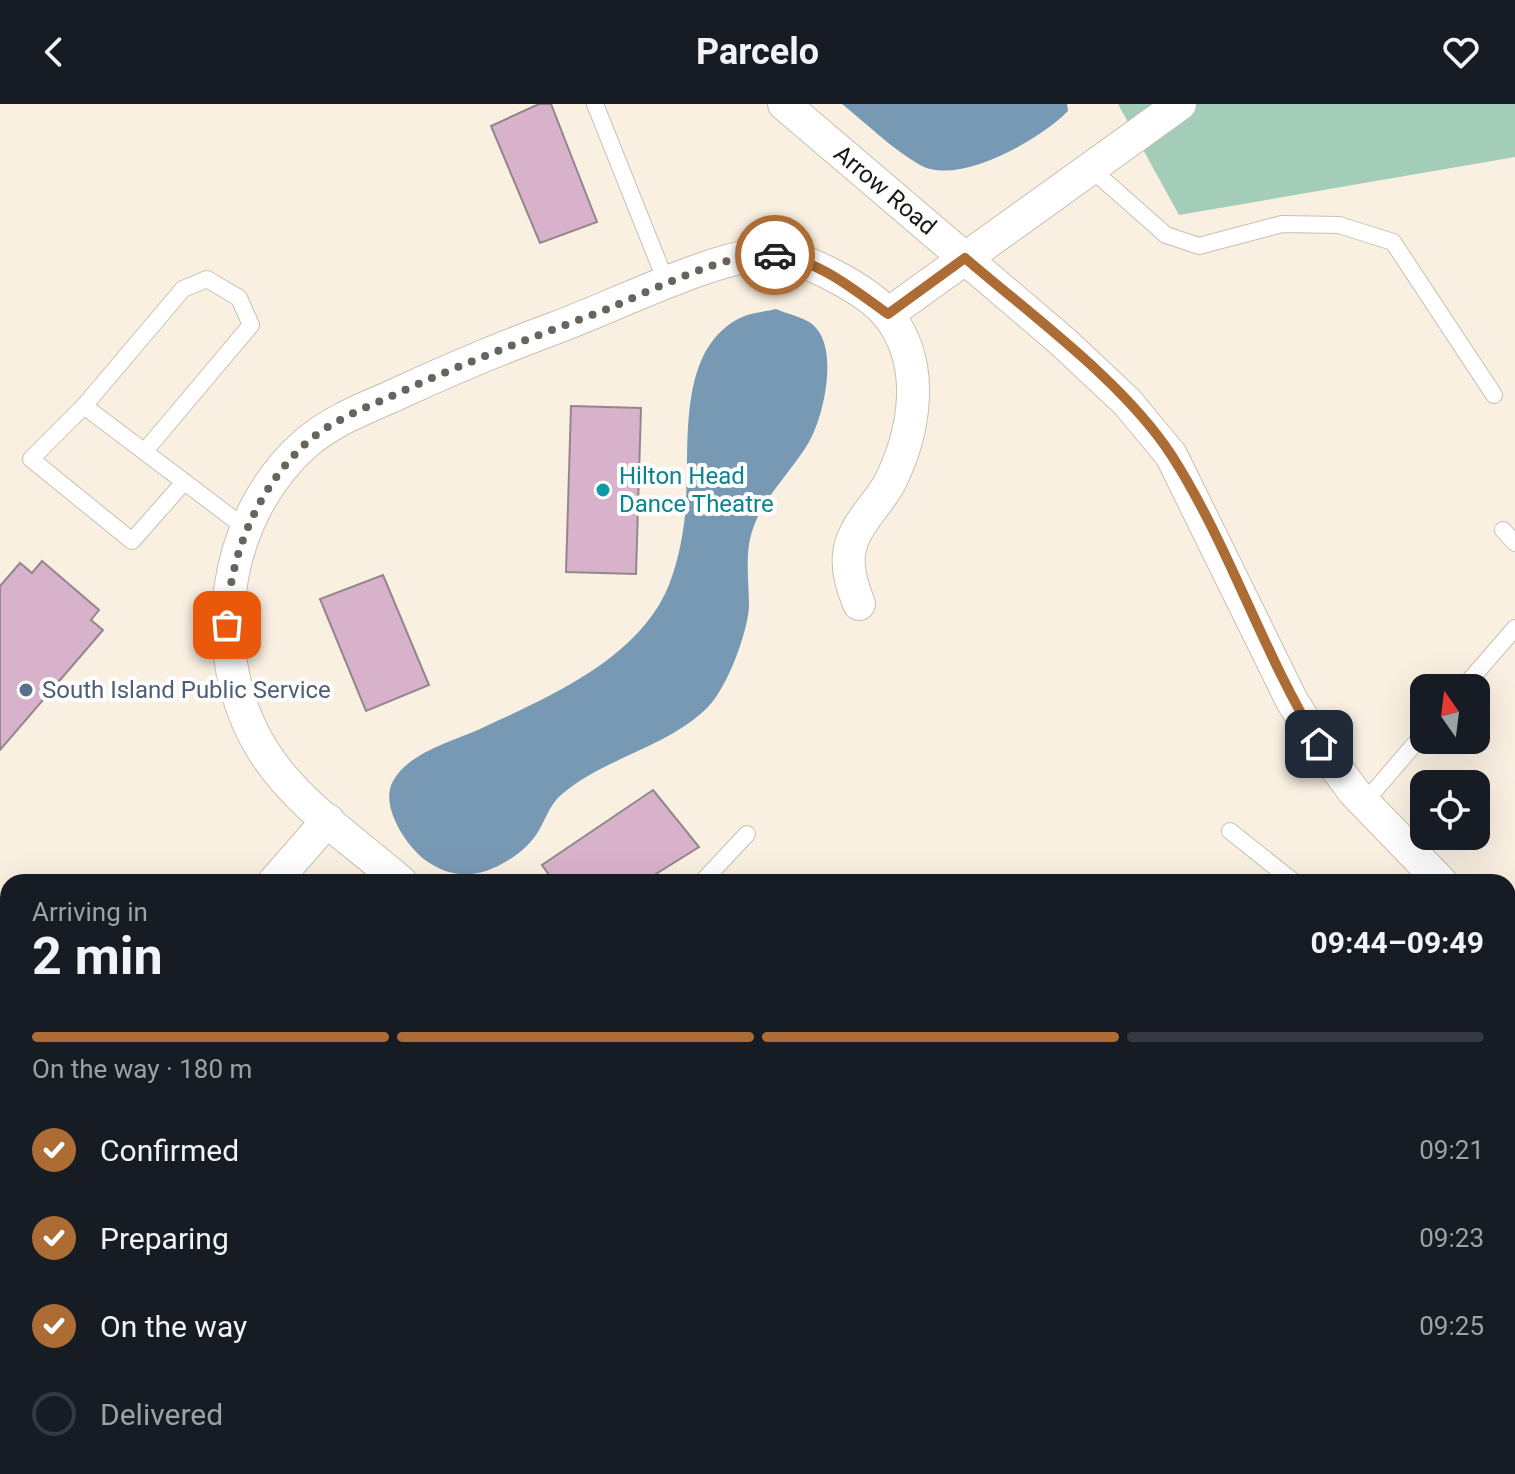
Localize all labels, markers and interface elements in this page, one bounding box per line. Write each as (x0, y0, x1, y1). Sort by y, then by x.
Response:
icon: back (32, 30, 76, 74)
icon: heart (1439, 30, 1483, 74)
text: Parcelo (696, 31, 819, 73)
street label: Arrow Road (828, 139, 942, 241)
courier (735, 215, 815, 295)
icon: car (753, 233, 797, 277)
place label: Hilton Head Dance Theatre (619, 462, 774, 518)
marker: Hilton Head Dance Theatre (594, 481, 612, 499)
pin (193, 591, 261, 659)
icon: bag (205, 603, 249, 647)
north arrow (1410, 674, 1490, 754)
map controls (1410, 674, 1490, 850)
place label: South Island Public Service (42, 676, 331, 704)
marker: South Island Public Service (17, 681, 35, 699)
pin (1285, 710, 1353, 778)
icon: home (1297, 722, 1341, 766)
button: locate (1410, 770, 1490, 850)
text: Arriving in (32, 897, 148, 927)
text: 09:44–09:49 (1310, 925, 1484, 960)
text: 2 min (32, 926, 163, 987)
text: On the way · 180 m (32, 1054, 252, 1084)
icon: check (32, 1128, 76, 1172)
text: Confirmed (100, 1133, 239, 1168)
text: 09:21 (1419, 1135, 1484, 1165)
icon: check (32, 1216, 76, 1260)
text: Preparing (100, 1221, 229, 1256)
text: 09:23 (1419, 1223, 1484, 1253)
icon: check (32, 1304, 76, 1348)
text: On the way (100, 1309, 247, 1344)
text: 09:25 (1419, 1311, 1484, 1341)
text: Delivered (100, 1397, 223, 1432)

